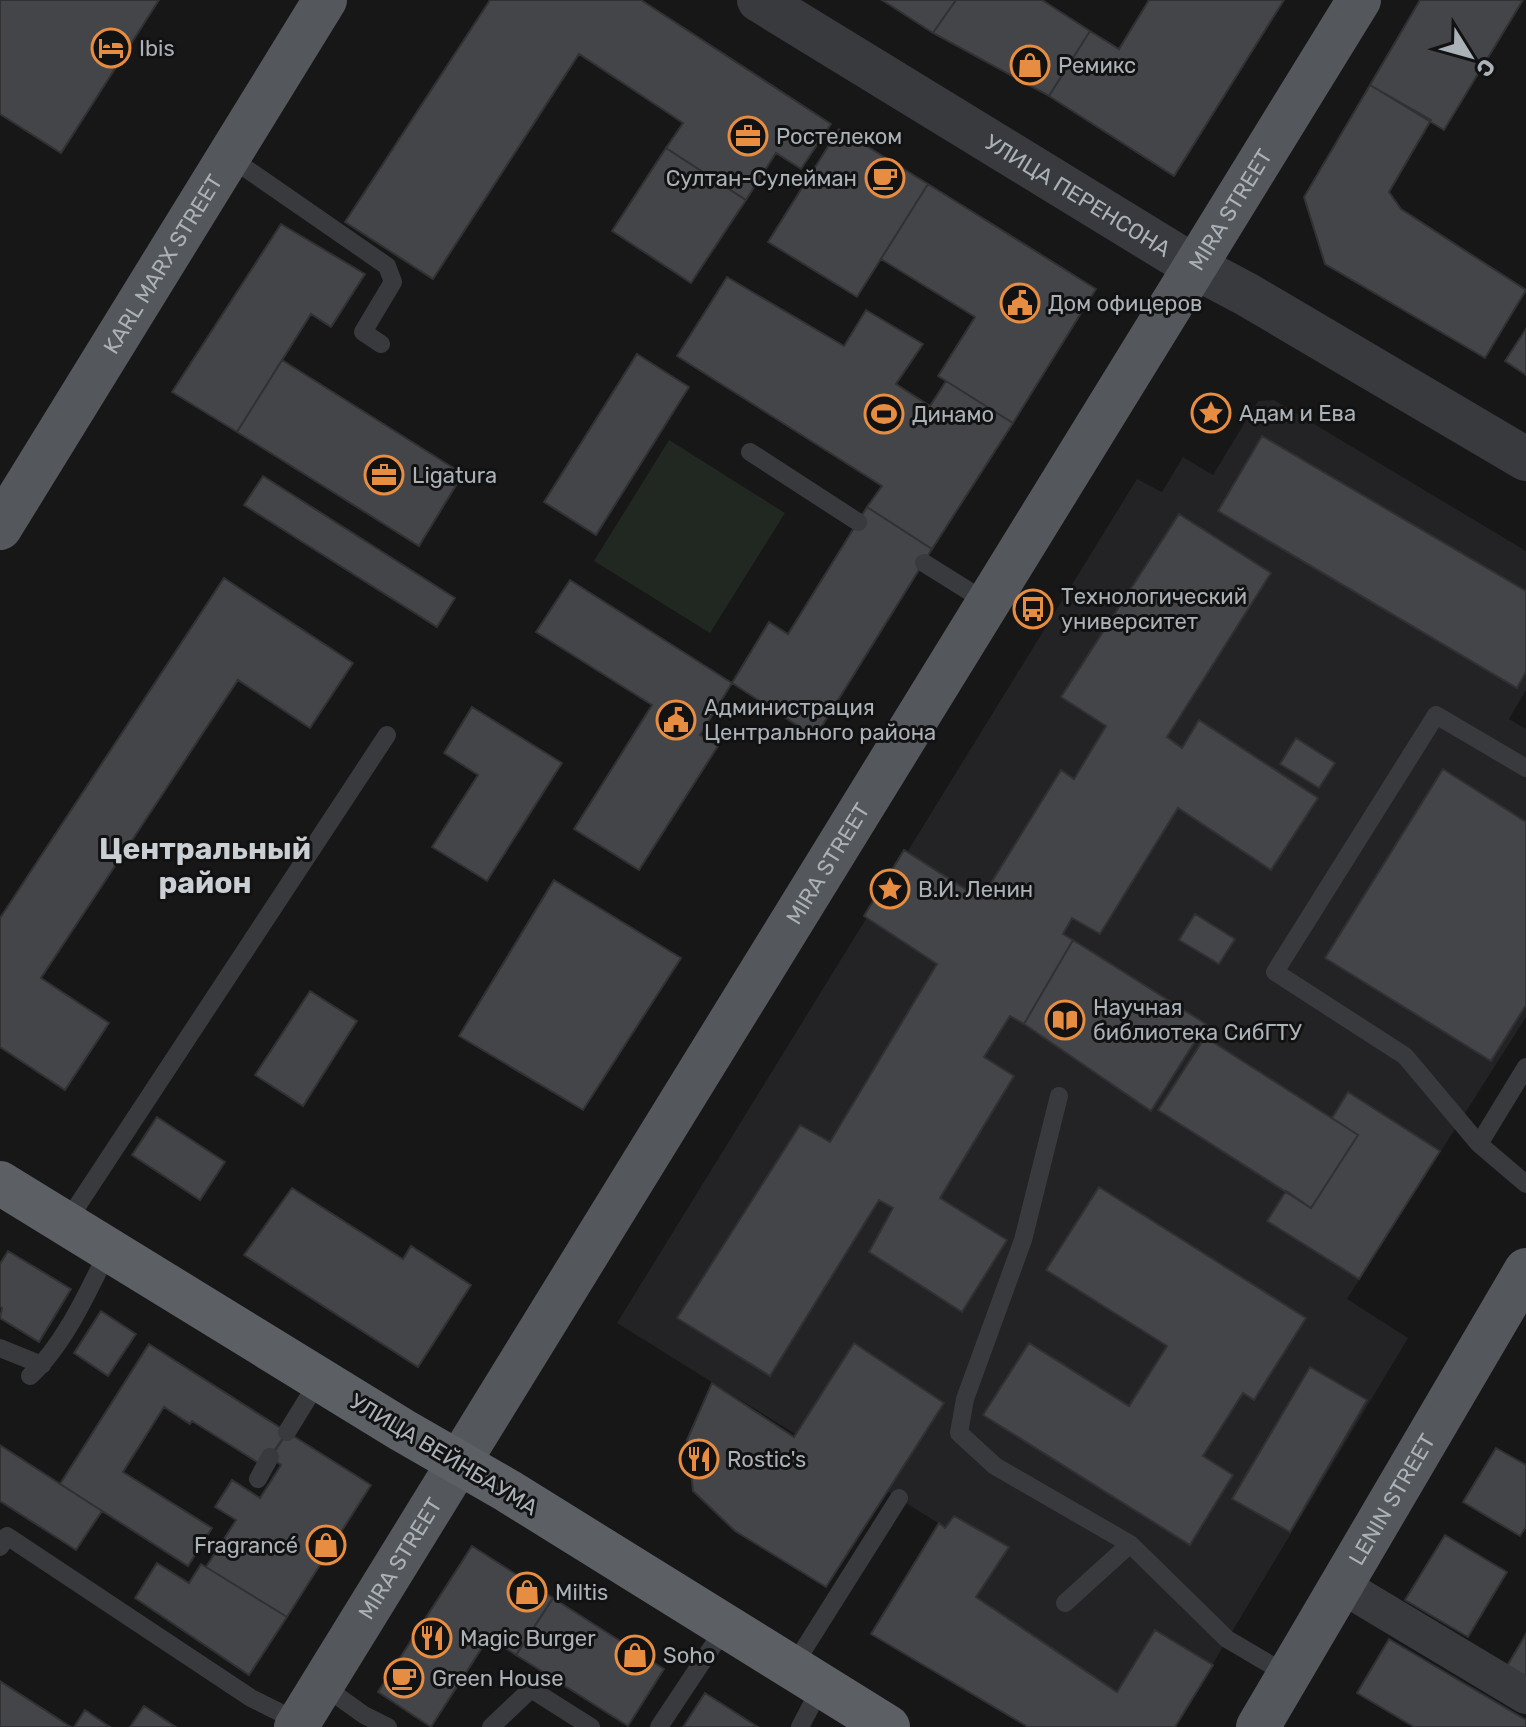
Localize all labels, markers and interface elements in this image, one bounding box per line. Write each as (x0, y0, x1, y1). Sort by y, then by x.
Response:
north arrow (1430, 16, 1510, 96)
hotel icon: Ibis (90, 27, 132, 69)
place label: Ibis (139, 35, 175, 62)
shop icon: Ремикс (1009, 44, 1051, 86)
place label: Ремикс (1058, 52, 1136, 79)
text: С (1470, 53, 1501, 82)
office icon: Ростелеком (727, 115, 769, 157)
place label: Ростелеком (776, 123, 902, 150)
street label: УЛИЦА ПЕРЕНСОНА (980, 129, 1176, 263)
street label: MIRA STREET (1183, 144, 1278, 275)
cafe icon: Султан-Сулейман (864, 157, 906, 199)
place label: Султан-Сулейман (666, 165, 857, 192)
street label: KARL MARX STREET (98, 169, 228, 359)
public building icon: Дом офицеров (999, 282, 1041, 324)
place label: Дом офицеров (1048, 290, 1202, 317)
place icon: Адам и Ева (1190, 392, 1232, 434)
sports icon: Динамо (863, 393, 905, 435)
place label: Адам и Ева (1239, 400, 1356, 427)
place label: Динамо (912, 401, 994, 428)
office icon: Ligatura (363, 454, 405, 496)
place label: Ligatura (412, 462, 497, 489)
place label: Технологический университет (1061, 583, 1247, 635)
bus stop icon: Технологический университет (1012, 588, 1054, 630)
place label: Администрация Центрального района (704, 694, 936, 746)
public building icon: Администрация Центрального района (655, 699, 697, 741)
street label: MIRA STREET (780, 798, 876, 929)
district label: Центральный район (99, 831, 311, 901)
place icon: В.И. Ленин (869, 868, 911, 910)
place label: В.И. Ленин (918, 876, 1033, 903)
place label: Научная библиотека СибГТУ (1093, 994, 1302, 1046)
library icon: Научная библиотека СибГТУ (1044, 999, 1086, 1041)
street label: УЛИЦА ВЕЙНБАУМА (345, 1388, 543, 1521)
street label: LENIN STREET (1343, 1429, 1441, 1570)
restaurant icon: Rostic's (678, 1438, 720, 1480)
place label: Rostic's (727, 1446, 806, 1473)
street label: MIRA STREET (353, 1493, 448, 1624)
shop icon: Fragrancé (305, 1524, 347, 1566)
place label: Fragrancé (194, 1532, 298, 1559)
shop icon: Miltis (506, 1571, 548, 1613)
place label: Miltis (555, 1579, 608, 1606)
restaurant icon: Magic Burger (411, 1617, 453, 1659)
place label: Magic Burger (460, 1625, 596, 1652)
shop icon: Soho (614, 1634, 656, 1676)
place label: Soho (663, 1642, 715, 1669)
cafe icon: Green House (383, 1657, 425, 1699)
place label: Green House (432, 1665, 564, 1692)

